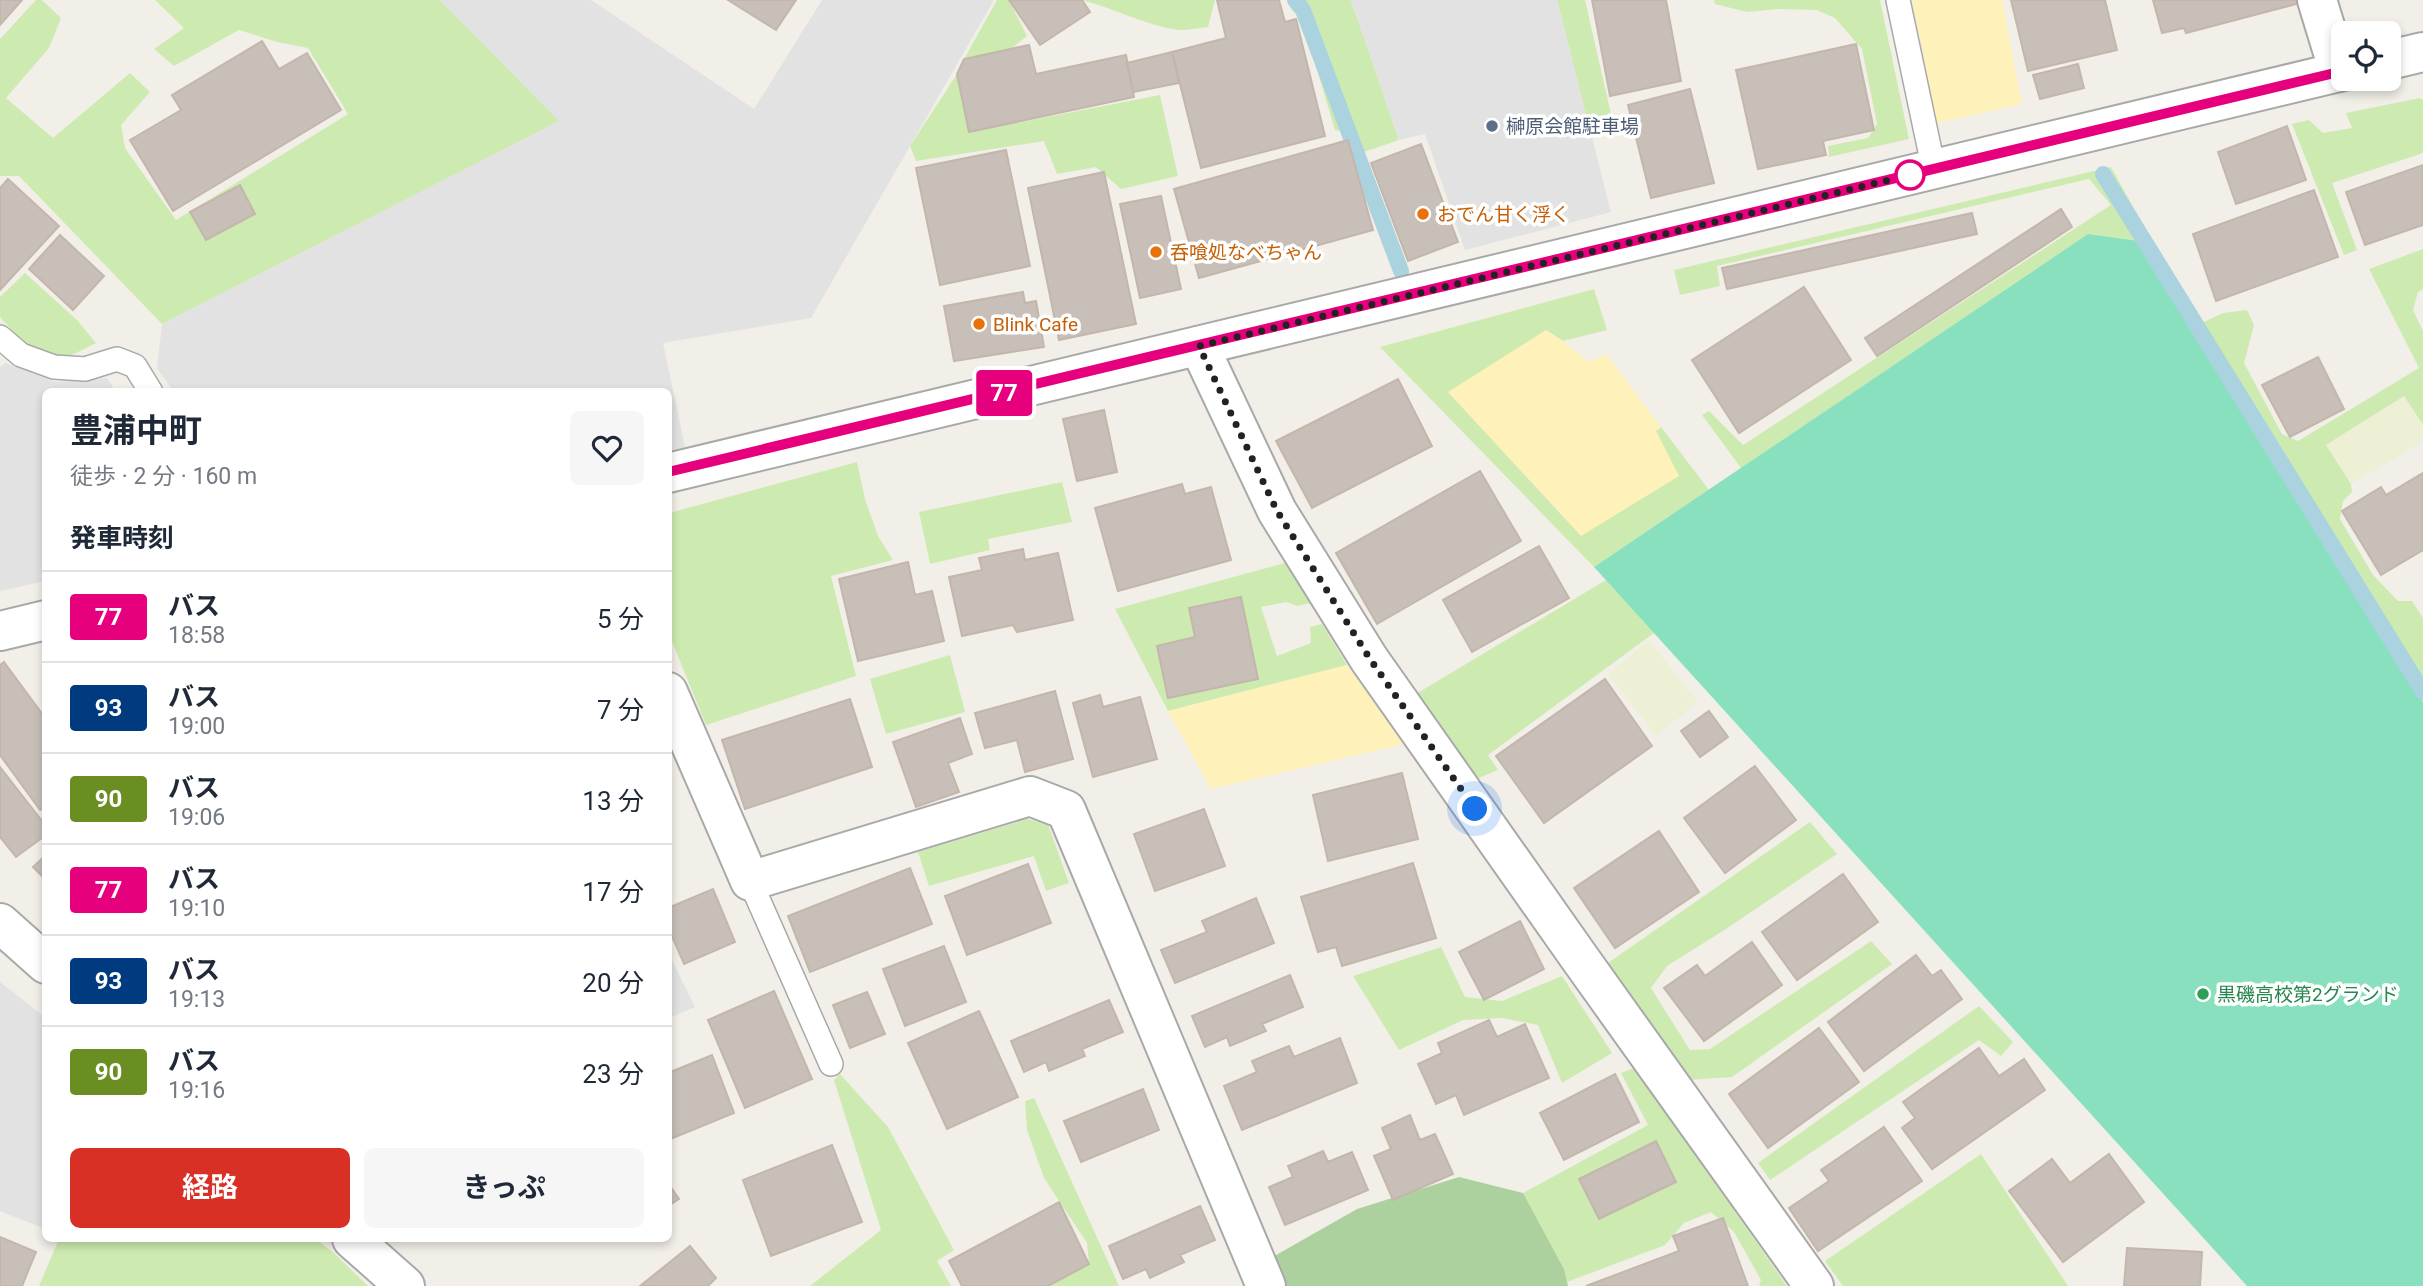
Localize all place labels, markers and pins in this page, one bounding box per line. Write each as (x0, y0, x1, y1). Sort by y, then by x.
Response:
place label: 榊原会館駐車場 (1506, 115, 1639, 138)
marker: 榊原会館駐車場 (1484, 118, 1500, 134)
unlabelled marker (1895, 160, 1925, 190)
place label: おでん甘く浮く (1437, 203, 1570, 226)
marker: おでん甘く浮く (1415, 206, 1431, 222)
place label: 呑喰処なべちゃん (1170, 241, 1322, 264)
marker: 呑喰処なべちゃん (1148, 244, 1164, 260)
place label: Blink Cafe (993, 313, 1078, 336)
marker: Blink Cafe (971, 316, 987, 332)
place label: 黒磯高校第2グランド (2217, 983, 2399, 1006)
marker: 黒磯高校第2グランド (2195, 986, 2211, 1002)

